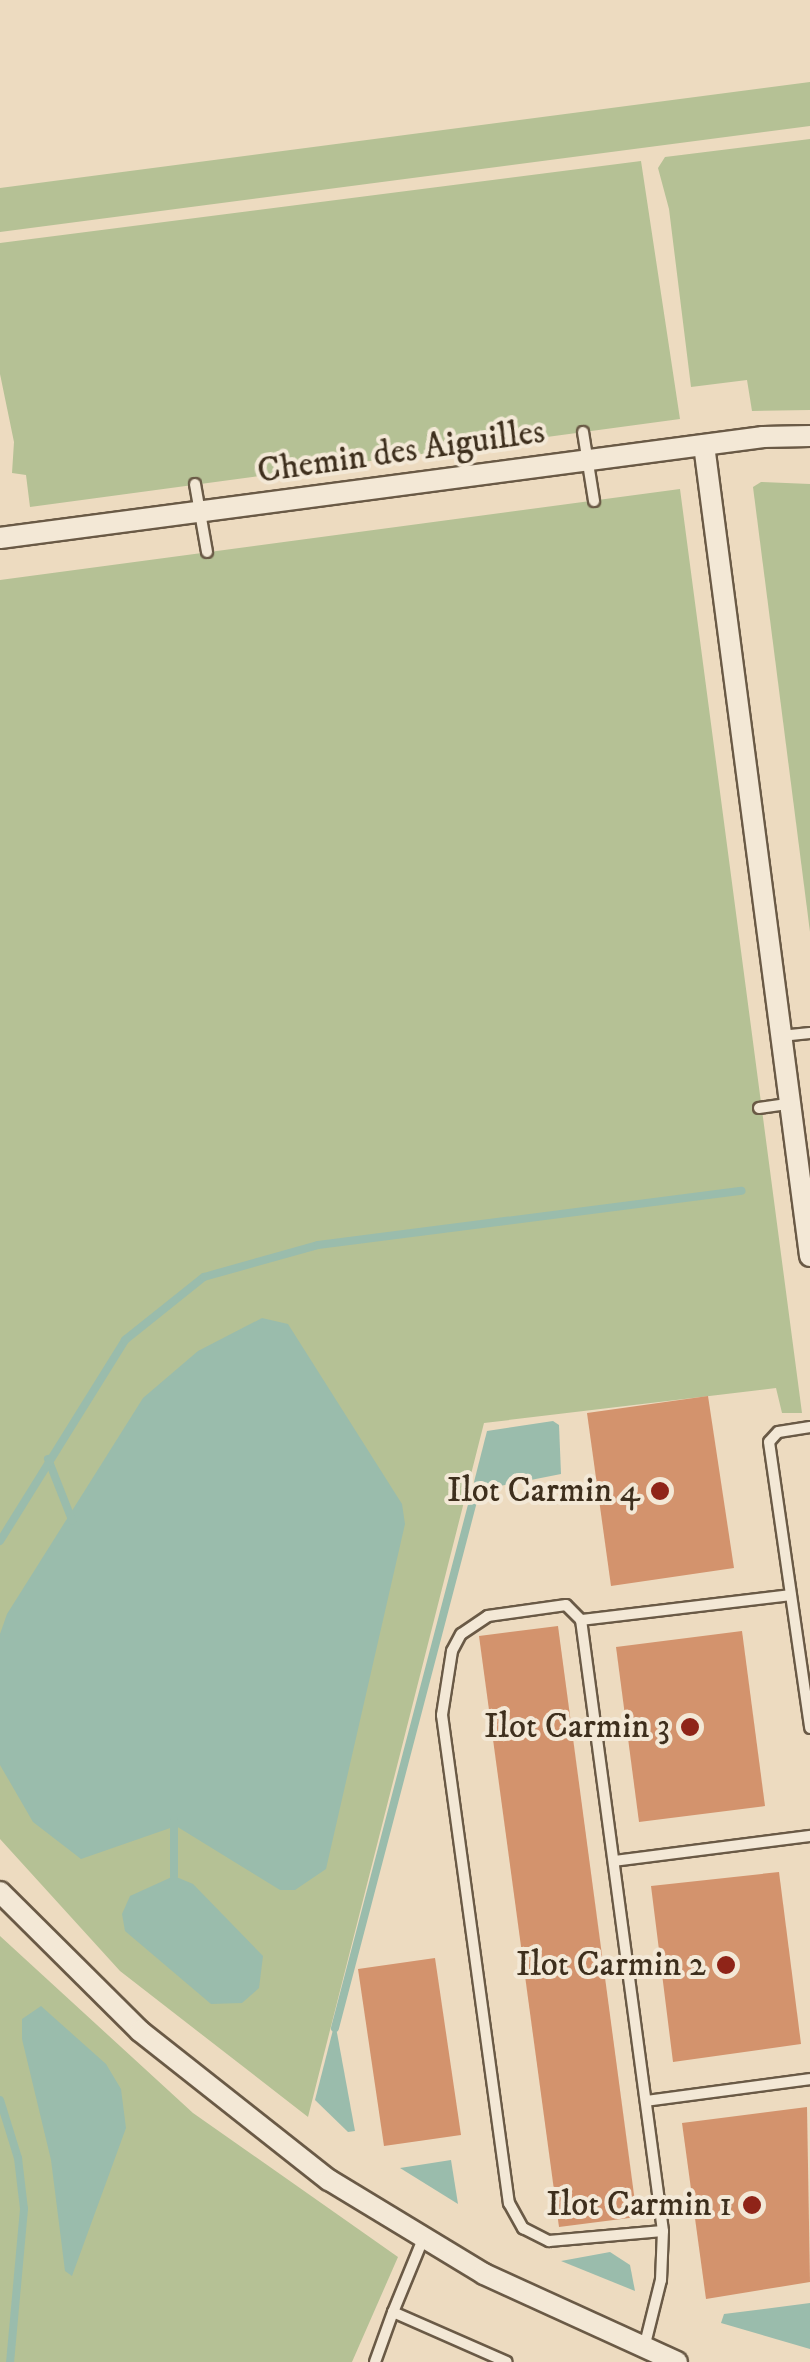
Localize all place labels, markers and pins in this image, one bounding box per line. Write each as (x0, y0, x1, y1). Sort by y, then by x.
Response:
place label: Ilot Carmin 4 (447, 1470, 640, 1512)
marker: Ilot Carmin 4 (649, 1480, 671, 1502)
place label: Ilot Carmin 3 (484, 1706, 670, 1748)
marker: Ilot Carmin 3 (679, 1716, 701, 1738)
place label: Ilot Carmin 2 (516, 1944, 706, 1986)
marker: Ilot Carmin 2 (715, 1954, 737, 1976)
place label: Ilot Carmin 1 (546, 2184, 732, 2226)
marker: Ilot Carmin 1 (741, 2194, 763, 2216)

